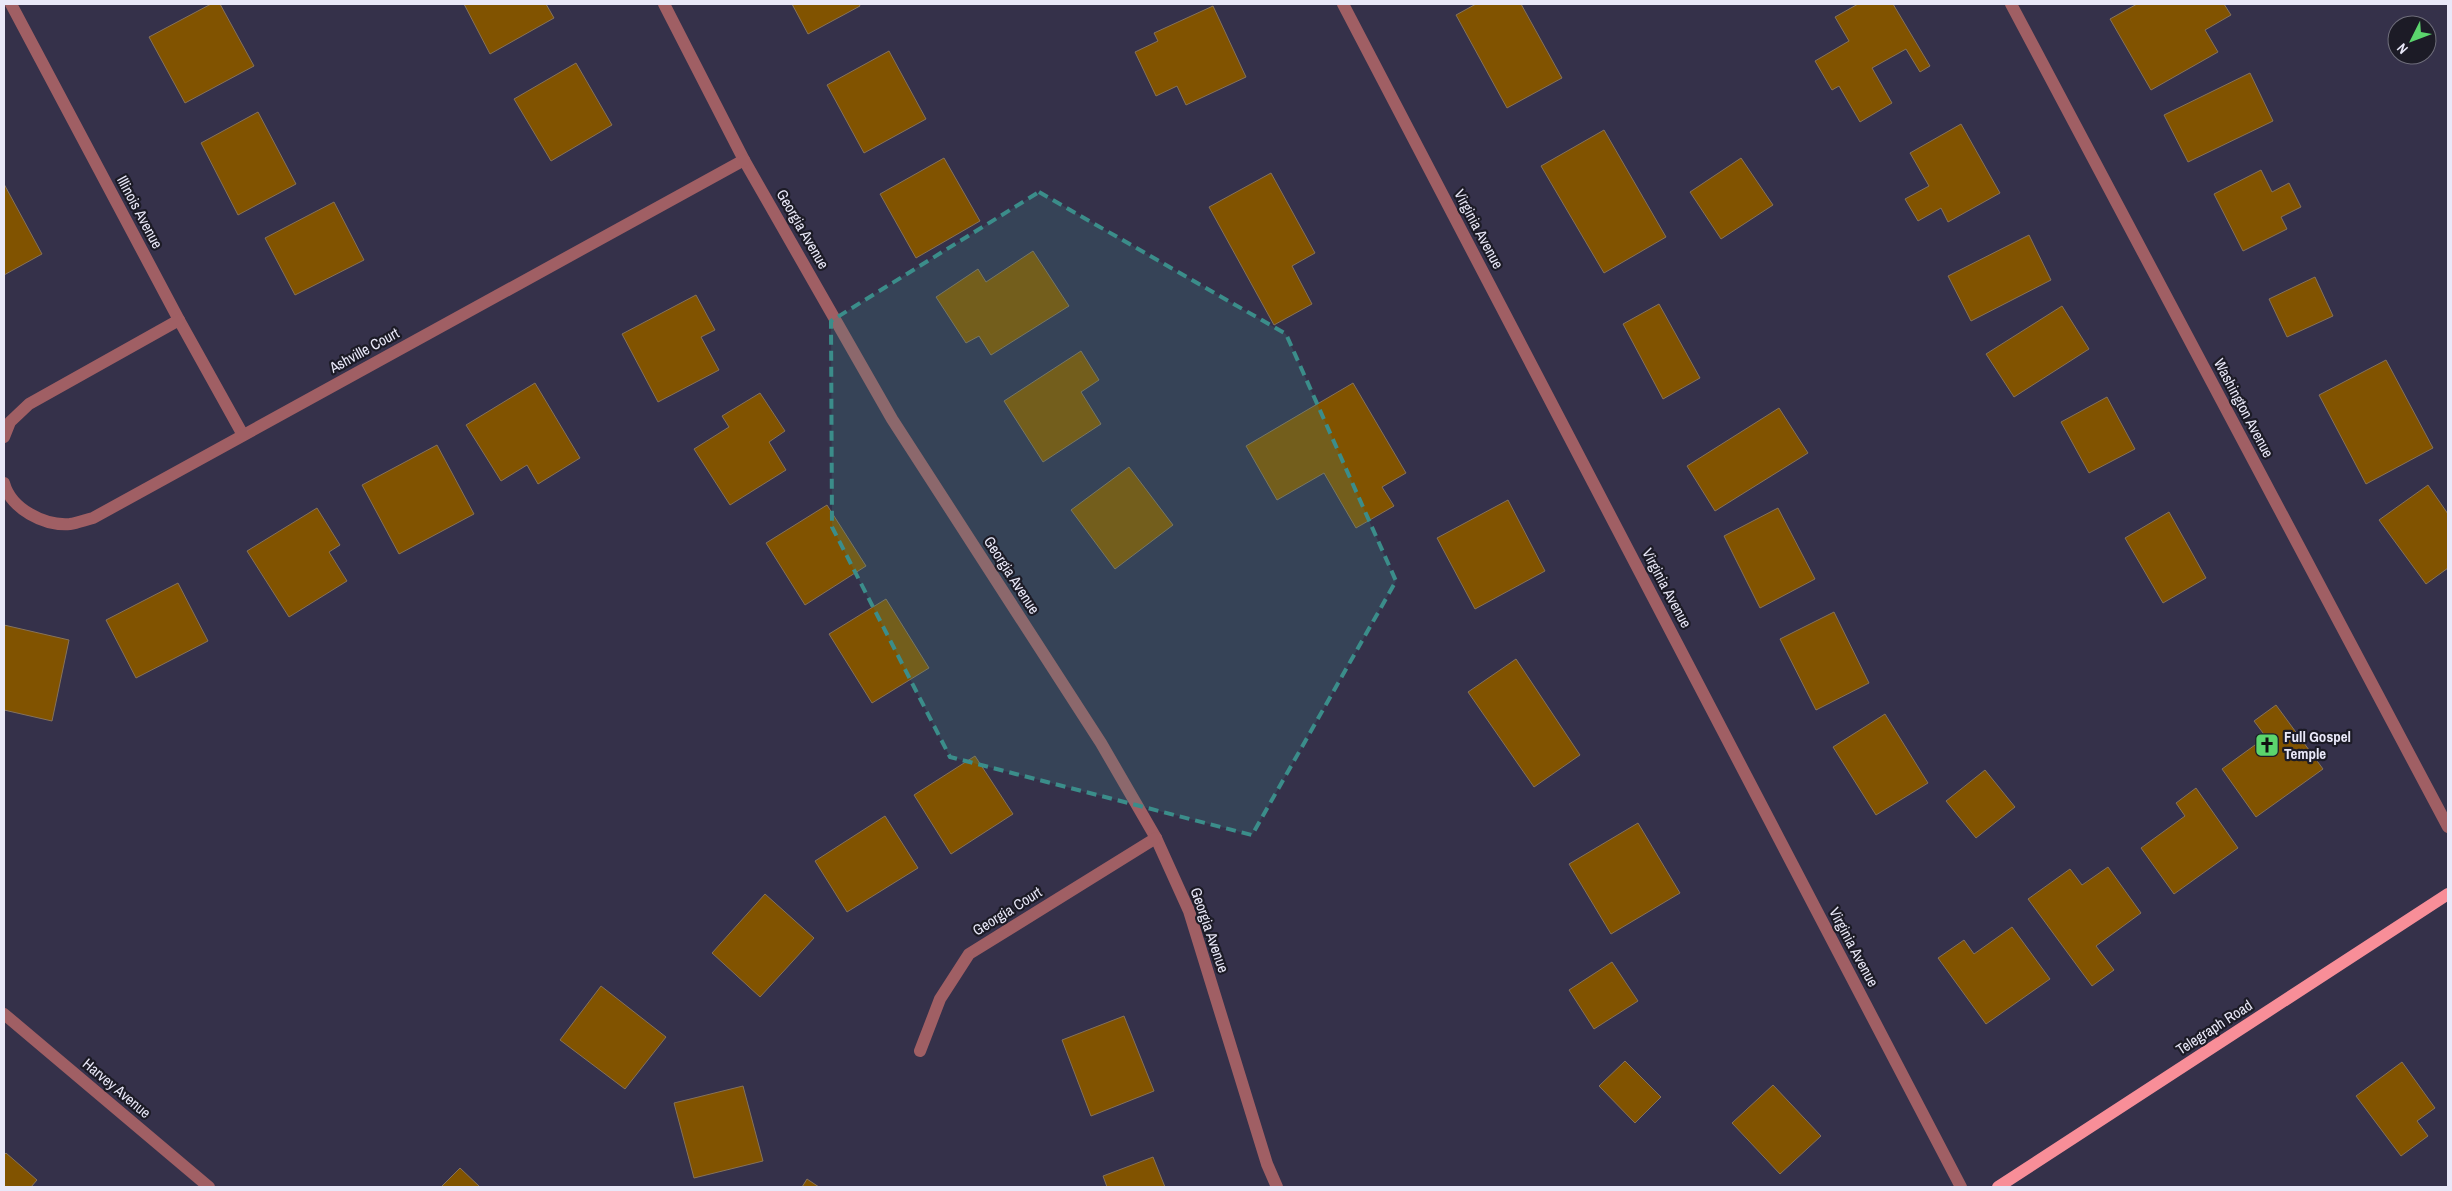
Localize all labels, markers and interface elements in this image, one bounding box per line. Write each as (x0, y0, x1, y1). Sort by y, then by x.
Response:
north arrow (2387, 15, 2437, 65)
text: N (2393, 40, 2412, 58)
street label: Illinois Avenue (112, 172, 168, 252)
street label: Georgia Avenue (772, 185, 834, 273)
street label: Virginia Avenue (1449, 186, 1509, 273)
street label: Ashville Court (325, 322, 403, 378)
street label: Washington Avenue (2209, 355, 2279, 461)
street label: Georgia Avenue (979, 532, 1045, 618)
street label: Virginia Avenue (1637, 545, 1697, 632)
place label: Full Gospel Temple (2284, 726, 2351, 764)
church icon: Full Gospel Temple (2254, 732, 2280, 758)
street label: Georgia Court (968, 881, 1046, 941)
street label: Georgia Avenue (1186, 885, 1234, 975)
street label: Virginia Avenue (1824, 904, 1884, 991)
street label: Telegraph Road (2172, 995, 2256, 1059)
street label: Harvey Avenue (78, 1053, 156, 1123)

